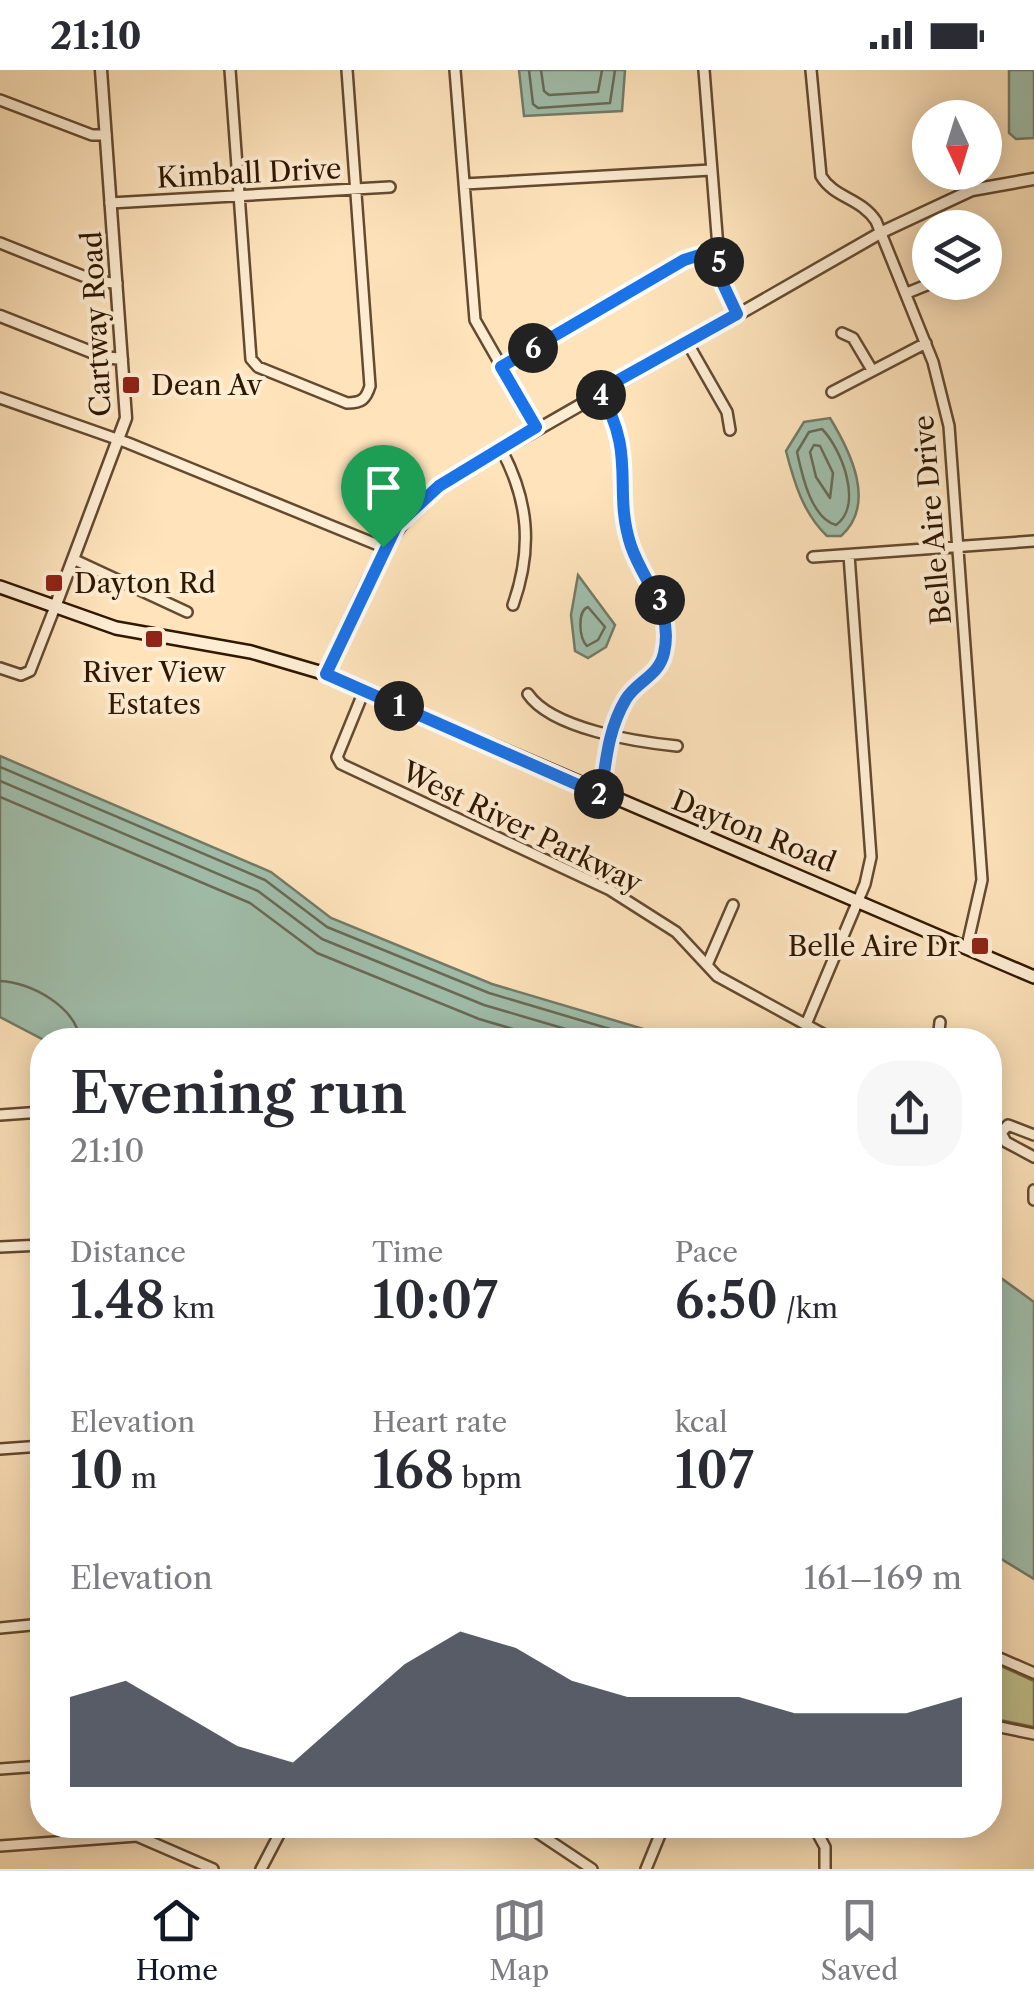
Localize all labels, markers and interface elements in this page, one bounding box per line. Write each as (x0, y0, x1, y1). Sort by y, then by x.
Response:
text: 21:10 (50, 12, 142, 59)
north arrow (912, 100, 1002, 190)
map controls (912, 100, 1002, 300)
street label: Kimball Drive (156, 151, 342, 195)
button: layers (912, 210, 1002, 300)
street label: Cartway Road (74, 230, 118, 418)
pin: 5 (694, 237, 744, 287)
text: 5 (711, 245, 727, 279)
pin: 6 (508, 323, 558, 373)
text: 6 (525, 331, 541, 365)
place label: Dean Av (151, 368, 263, 402)
pin: 4 (576, 370, 626, 420)
marker: Dean Av (120, 374, 142, 396)
text: 4 (593, 378, 609, 412)
street label: Belle Aire Drive (906, 414, 958, 626)
pin (341, 445, 426, 548)
icon: arrive (356, 460, 411, 515)
place label: Dayton Rd (74, 566, 216, 600)
marker: Dayton Rd (43, 572, 65, 594)
pin: 3 (635, 575, 685, 625)
text: 3 (652, 583, 668, 617)
marker: River View Estates (143, 628, 165, 650)
place label: River View Estates (82, 655, 227, 721)
pin: 1 (374, 681, 424, 731)
text: 1 (393, 689, 405, 723)
street label: West River Parkway (395, 754, 648, 900)
pin: 2 (574, 769, 624, 819)
text: 2 (591, 777, 607, 811)
street label: Dayton Road (667, 783, 841, 879)
place label: Belle Aire Dr (788, 929, 960, 963)
marker: Belle Aire Dr (969, 935, 991, 957)
text: Evening run (70, 1060, 407, 1127)
button: share (857, 1061, 962, 1166)
text: 21:10 (70, 1131, 145, 1170)
text: Distance (70, 1235, 186, 1269)
text: Time (372, 1235, 443, 1269)
text: Pace (675, 1235, 738, 1269)
text: 1.48 (70, 1269, 165, 1331)
text: 10:07 (372, 1269, 498, 1331)
text: 6:50 (675, 1269, 778, 1331)
text: km (165, 1291, 215, 1325)
text: /km (778, 1291, 838, 1325)
text: Elevation (70, 1405, 195, 1439)
text: Heart rate (372, 1405, 507, 1439)
text: kcal (675, 1405, 728, 1439)
text: 10 (70, 1439, 124, 1501)
text: 168 (372, 1439, 454, 1501)
text: 107 (675, 1439, 754, 1501)
text: m (124, 1461, 157, 1495)
text: bpm (454, 1461, 522, 1495)
text: Elevation (70, 1558, 213, 1597)
text: 161–169 m (804, 1558, 962, 1597)
tab: Home (136, 1893, 218, 1987)
tab: Map (489, 1893, 549, 1987)
tab: Saved (821, 1893, 898, 1987)

